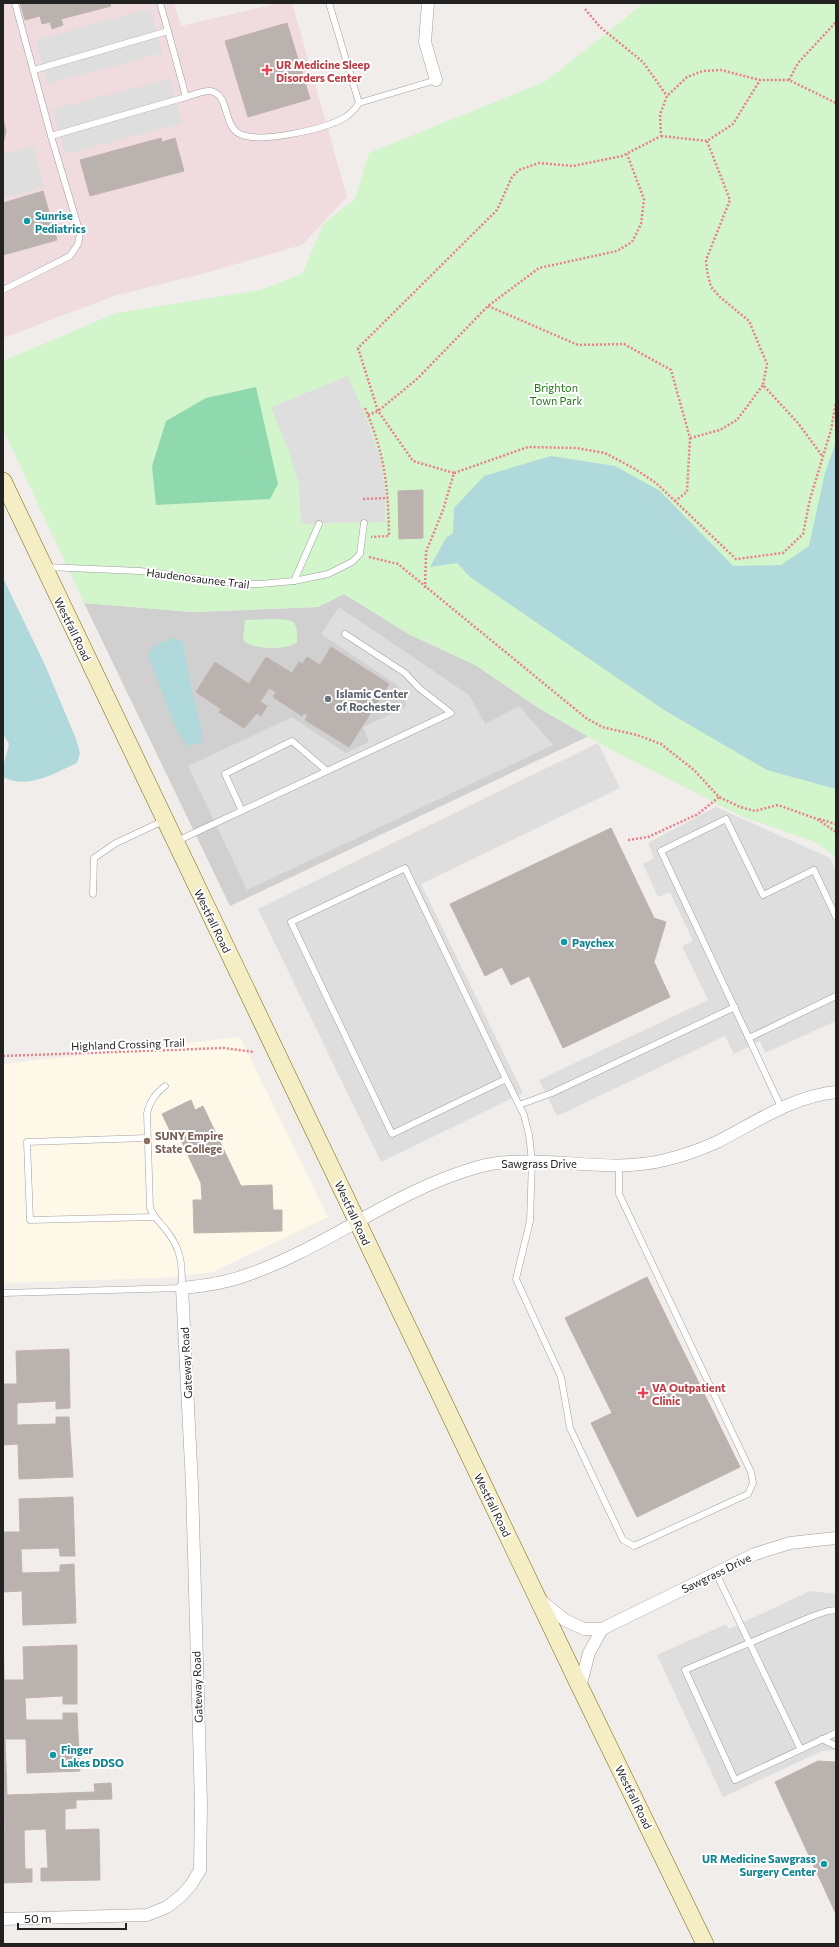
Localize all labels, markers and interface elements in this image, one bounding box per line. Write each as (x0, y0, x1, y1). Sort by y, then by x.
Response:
place label: UR Medicine Sleep Disorders Center (276, 58, 370, 84)
marker: UR Medicine Sleep Disorders Center (261, 64, 273, 76)
place label: Sunrise Pediatrics (35, 209, 86, 235)
marker: Sunrise Pediatrics (22, 216, 32, 226)
park label: Brighton Town Park (530, 381, 582, 407)
street label: Haudenosaunee Trail (146, 565, 250, 591)
street label: Westfall Road (52, 595, 94, 663)
place label: Islamic Center of Rochester (336, 687, 409, 713)
marker: Islamic Center of Rochester (323, 694, 333, 704)
street label: Westfall Road (192, 887, 234, 955)
place label: Paychex (572, 936, 615, 949)
marker: Paychex (559, 937, 569, 947)
street label: Highland Crossing Trail (71, 1036, 185, 1052)
place label: SUNY Empire State College (155, 1129, 224, 1155)
marker: SUNY Empire State College (142, 1136, 152, 1146)
street label: Sawgrass Drive (501, 1157, 577, 1170)
street label: Westfall Road (333, 1179, 373, 1247)
street label: Gateway Road (178, 1327, 194, 1399)
place label: VA Outpatient Clinic (652, 1381, 726, 1407)
marker: VA Outpatient Clinic (637, 1387, 649, 1399)
street label: Westfall Road (472, 1471, 514, 1539)
street label: Sawgrass Drive (679, 1551, 753, 1595)
street label: Gateway Road (189, 1651, 205, 1723)
place label: Finger Lakes DDSO (61, 1743, 124, 1769)
marker: Finger Lakes DDSO (48, 1750, 58, 1760)
street label: Westfall Road (613, 1763, 655, 1831)
place label: UR Medicine Sawgrass Surgery Center (702, 1852, 816, 1878)
marker: UR Medicine Sawgrass Surgery Center (819, 1859, 829, 1869)
scale bar (18, 1905, 126, 1931)
text: 50 m (24, 1911, 52, 1925)

